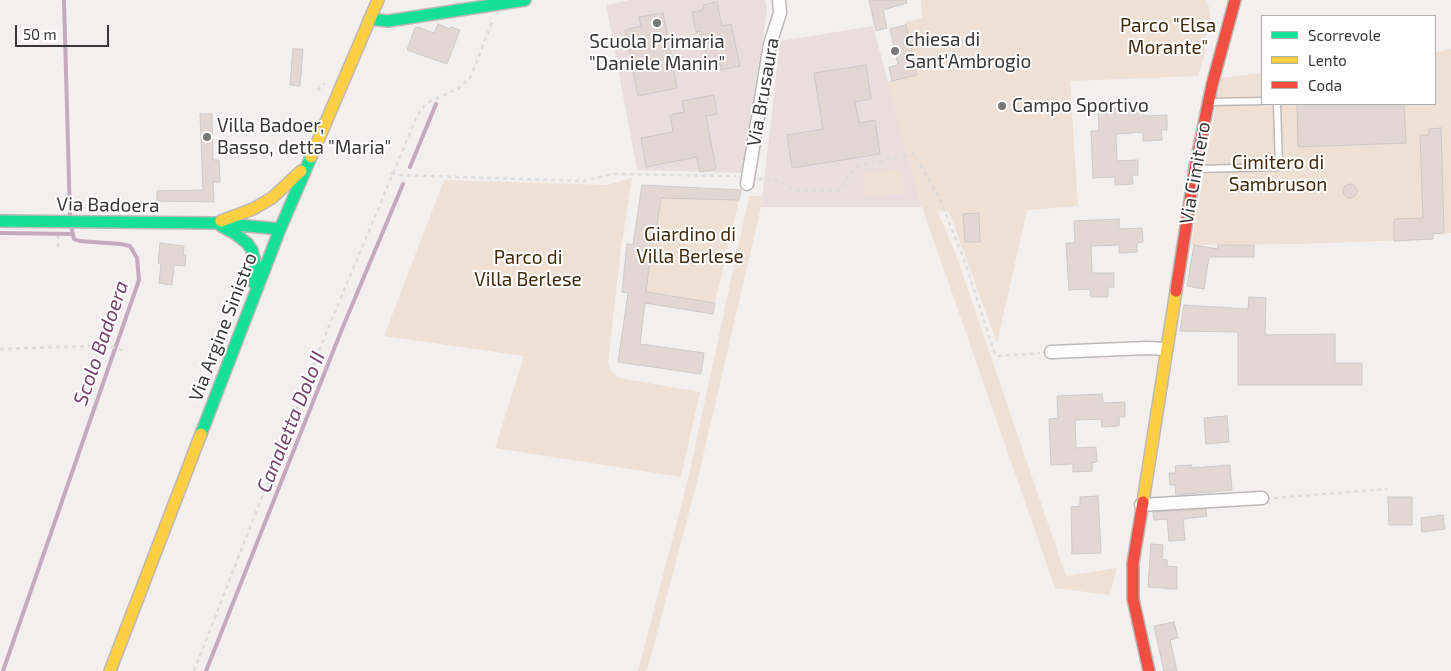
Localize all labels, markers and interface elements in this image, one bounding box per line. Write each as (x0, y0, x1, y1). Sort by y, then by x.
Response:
scale bar (18, 15, 111, 47)
park label: Parco "Elsa Morante" (1120, 15, 1216, 59)
legend (1261, 15, 1436, 105)
marker: Scuola Primaria "Daniele Manin" (651, 17, 663, 29)
text: 50 m (23, 25, 57, 43)
text: Scorrevole (1308, 26, 1381, 44)
place label: chiesa di Sant'Ambrogio (905, 29, 1031, 73)
place label: Scuola Primaria "Daniele Manin" (589, 31, 725, 75)
street label: Via Brusaura (742, 36, 784, 148)
marker: chiesa di Sant'Ambrogio (889, 45, 901, 57)
text: Lento (1308, 51, 1347, 69)
text: Coda (1308, 76, 1342, 94)
place label: Campo Sportivo (1012, 95, 1149, 117)
marker: Campo Sportivo (996, 100, 1008, 112)
place label: Villa Badoer, Basso, detta "Maria" (217, 115, 391, 159)
street label: Via Cimitero (1175, 120, 1215, 226)
marker: Villa Badoer, Basso, detta "Maria" (201, 131, 213, 143)
park label: Cimitero di Sambruson (1229, 152, 1327, 196)
street label: Via Badoera (56, 193, 160, 217)
park label: Giardino di Villa Berlese (636, 224, 744, 268)
park label: Parco di Villa Berlese (474, 247, 582, 291)
street label: Via Argine Sinistro (184, 249, 262, 405)
water label: Scolo Badoera (68, 278, 134, 408)
water label: Canaletta Dolo II (252, 348, 330, 496)

